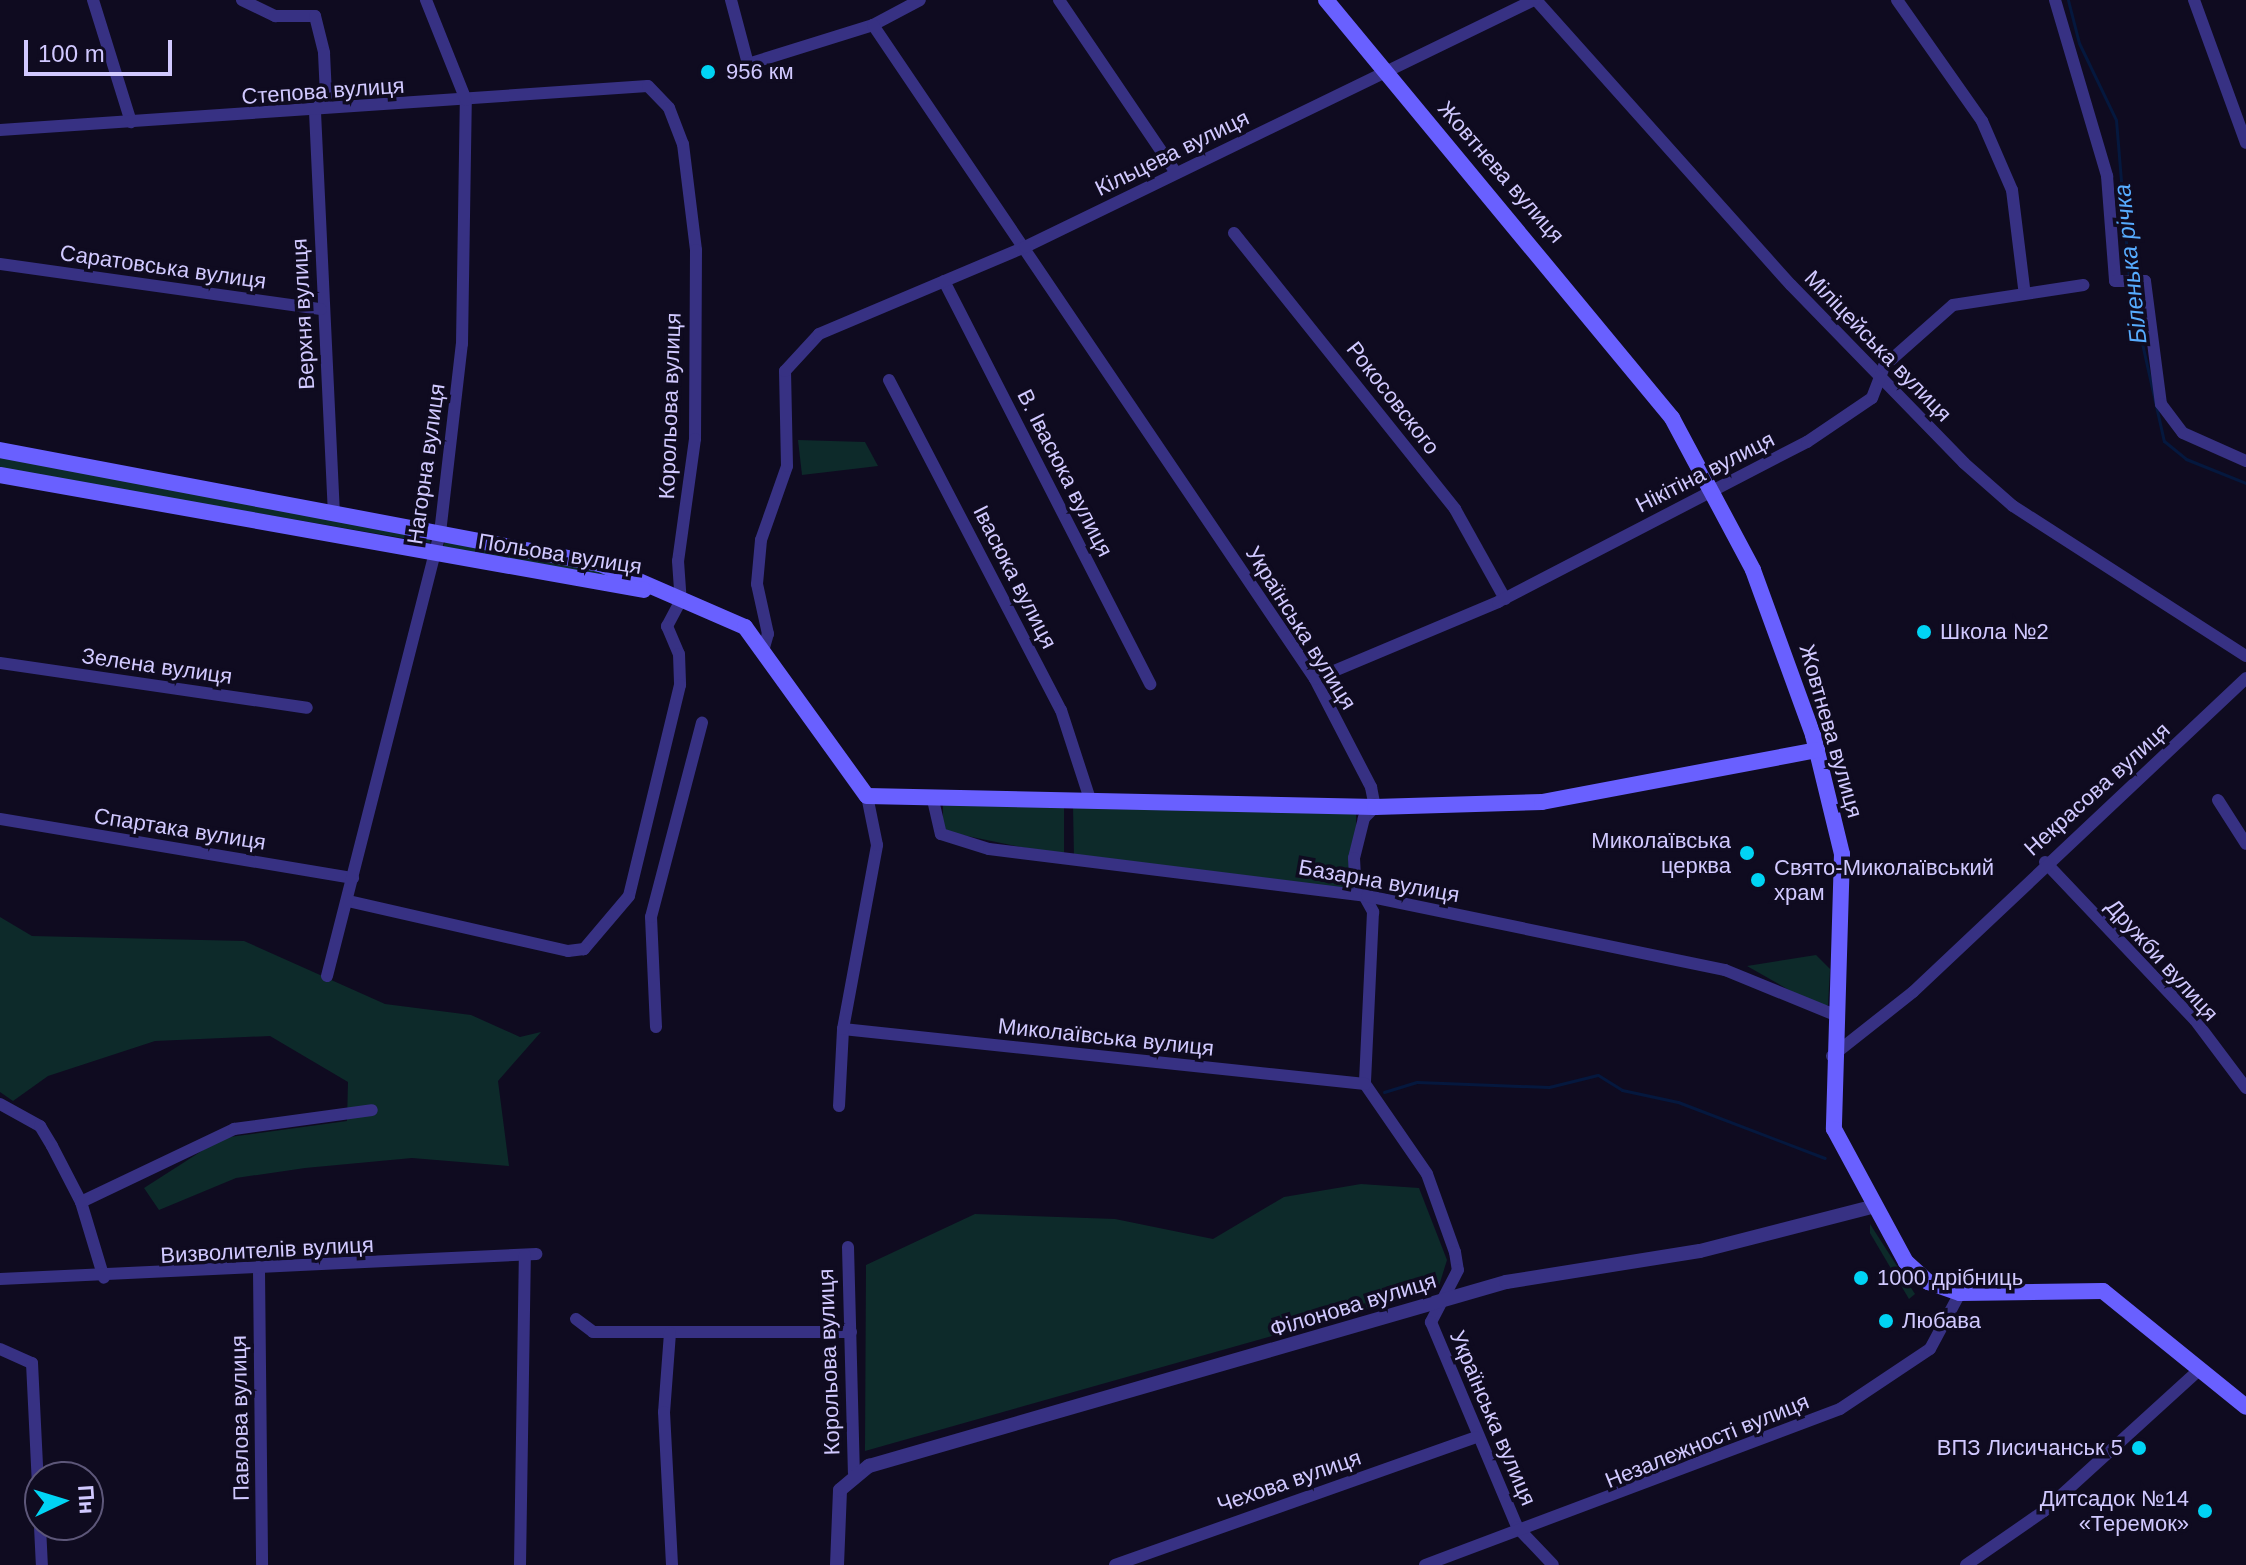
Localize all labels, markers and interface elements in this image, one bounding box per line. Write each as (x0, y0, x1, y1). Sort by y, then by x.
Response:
scale bar (28, 24, 176, 74)
text: 100 m (38, 40, 105, 67)
place label: 956 км (726, 59, 794, 85)
marker: 956 км (697, 61, 719, 83)
street label: Степова вулиця (241, 72, 405, 110)
street label: Жовтнева вулиця (1432, 96, 1570, 248)
street label: Кільцева вулиця (1091, 104, 1253, 202)
water label: Біленька річка (2107, 183, 2153, 345)
street label: Верхня вулиця (286, 238, 320, 390)
street label: Саратовська вулиця (58, 239, 268, 295)
street label: Міліцейська вулиця (1799, 265, 1957, 427)
street label: Корольова вулиця (654, 312, 686, 500)
street label: Рокосовского (1341, 336, 1445, 460)
street label: Нагорна вулиця (402, 382, 450, 546)
street label: В. Івасюка вулиця (1011, 385, 1119, 561)
street label: Нікітіна вулиця (1631, 426, 1779, 518)
street label: Івасюка вулиця (968, 501, 1062, 653)
street label: Польова вулиця (476, 528, 644, 580)
street label: Українська вулиця (1240, 541, 1362, 715)
place label: Школа №2 (1940, 619, 2049, 645)
marker: Школа №2 (1915, 623, 1933, 641)
street label: Жовтнева вулиця (1794, 641, 1868, 821)
street label: Зелена вулиця (80, 642, 234, 690)
street label: Некрасова вулиця (2019, 717, 2175, 861)
street label: Спартака вулиця (92, 802, 268, 856)
place label: Миколаївська церква (1591, 827, 1731, 878)
marker: Миколаївська церква (1738, 844, 1756, 862)
street label: Базарна вулиця (1297, 854, 1461, 908)
place label: Свято-Миколаївський храм (1774, 854, 1994, 906)
marker: Свято-Миколаївський храм (1749, 871, 1767, 889)
street label: Дружби вулиця (2100, 893, 2224, 1027)
street label: Миколаївська вулиця (997, 1013, 1215, 1061)
street label: Визволителів вулиця (160, 1231, 374, 1269)
place label: 1000 дрібниць (1877, 1265, 2023, 1291)
street label: Філонова вулиця (1267, 1267, 1439, 1343)
street label: Корольова вулиця (813, 1268, 845, 1456)
marker: 1000 дрібниць (1852, 1269, 1870, 1287)
place label: Любава (1902, 1308, 1981, 1334)
marker: Любава (1877, 1312, 1895, 1330)
street label: Українська вулиця (1444, 1326, 1542, 1510)
street label: Павлова вулиця (225, 1335, 255, 1501)
street label: Незалежності вулиця (1601, 1388, 1813, 1494)
place label: ВПЗ Лисичанськ 5 (1937, 1435, 2123, 1461)
marker: ВПЗ Лисичанськ 5 (2130, 1439, 2148, 1457)
street label: Чехова вулиця (1214, 1444, 1364, 1518)
north arrow (24, 1461, 104, 1541)
text: Пн (73, 1484, 100, 1515)
place label: Дитсадок №14 «Теремок» (2040, 1485, 2189, 1536)
marker: Дитсадок №14 «Теремок» (2196, 1502, 2214, 1520)

